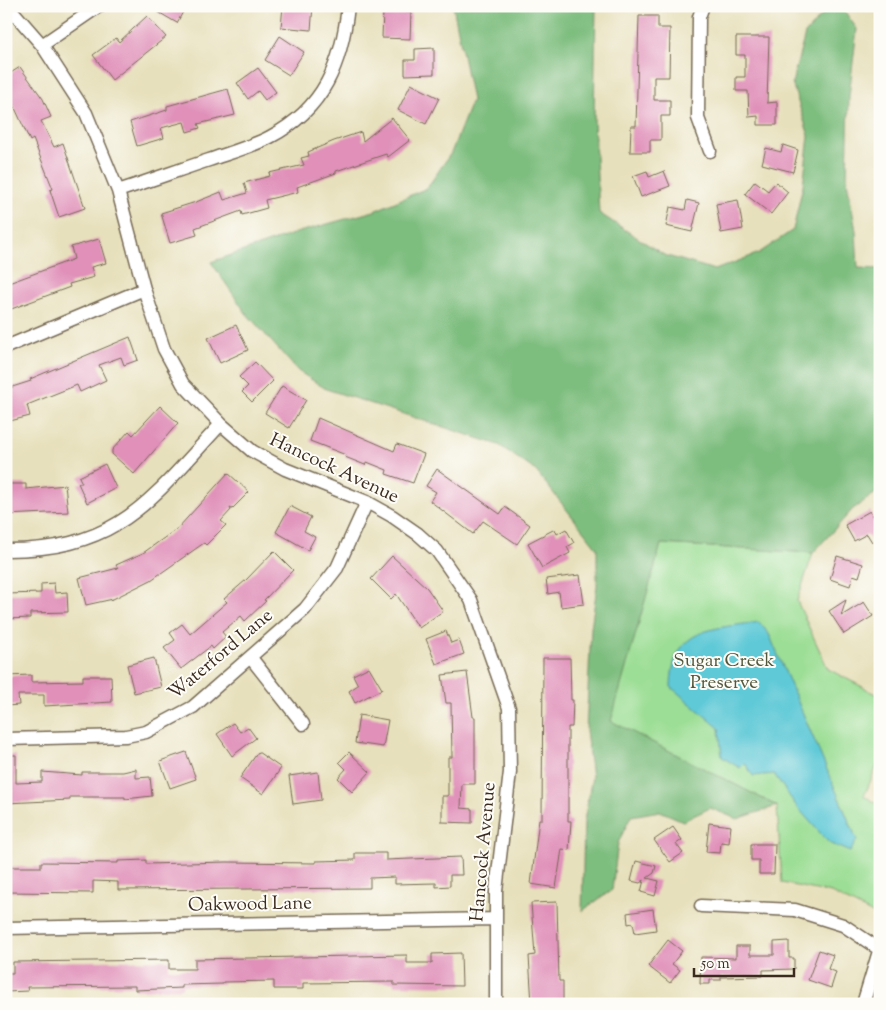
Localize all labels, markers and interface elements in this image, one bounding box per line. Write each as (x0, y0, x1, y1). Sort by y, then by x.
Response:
street label: Hancock Avenue (265, 427, 403, 511)
street label: Waterford Lane (163, 603, 279, 707)
park label: Sugar Creek Preserve (673, 648, 775, 697)
street label: Hancock Avenue (464, 781, 504, 923)
street label: Oakwood Lane (188, 890, 313, 920)
scale bar (694, 945, 794, 977)
text: 50 m (700, 954, 730, 975)

